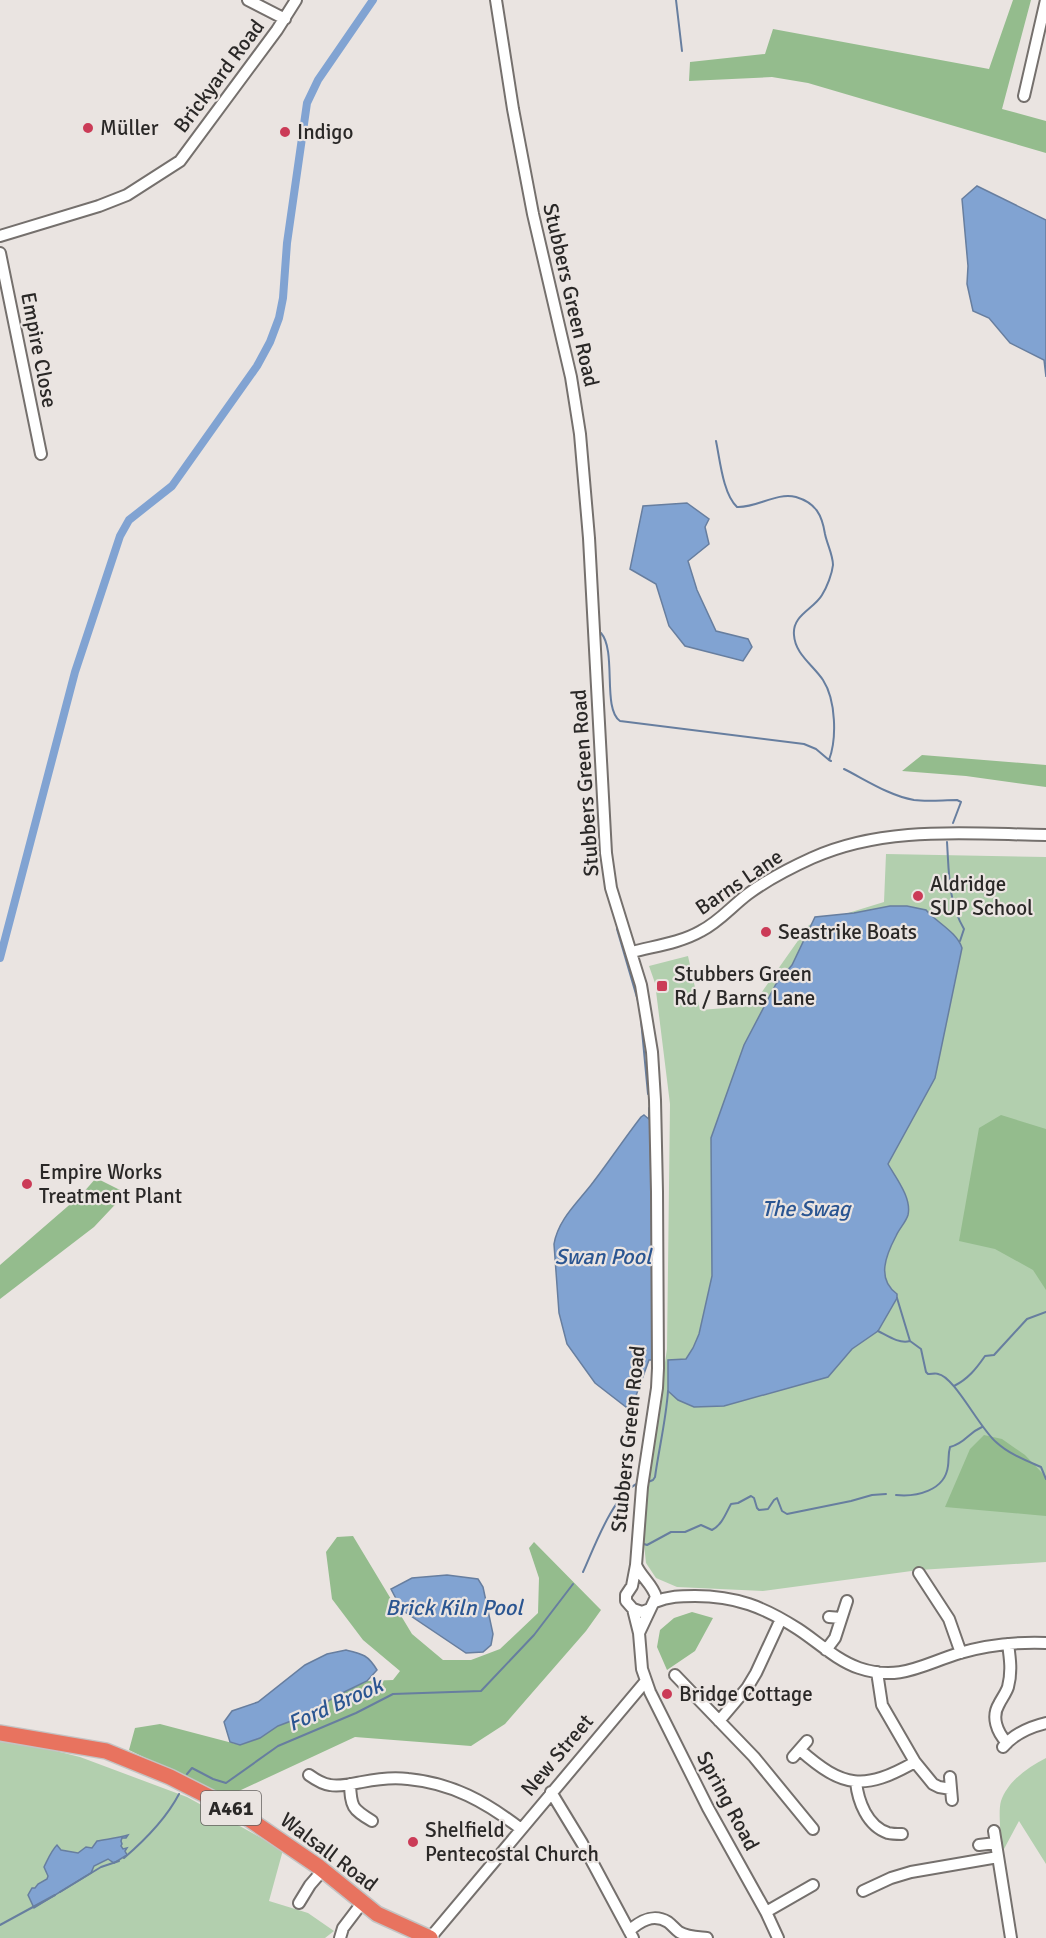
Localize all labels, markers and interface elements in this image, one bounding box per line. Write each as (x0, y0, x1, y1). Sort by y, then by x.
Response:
street label: Brickyard Road (168, 14, 270, 138)
place label: Müller (100, 115, 159, 141)
place label: Indigo (297, 119, 353, 145)
marker: Müller (81, 121, 95, 135)
marker: Indigo (278, 125, 292, 139)
street label: Stubbers Green Road (537, 201, 605, 389)
street label: Empire Close (15, 290, 63, 410)
street label: Stubbers Green Road (565, 689, 605, 877)
street label: Barns Lane (690, 843, 788, 921)
place label: Aldridge SUP School (930, 871, 1033, 921)
marker: Aldridge SUP School (911, 889, 925, 903)
place label: Seastrike Boats (778, 919, 917, 945)
marker: Seastrike Boats (759, 925, 773, 939)
place label: Stubbers Green Rd / Barns Lane (674, 961, 815, 1011)
marker: Stubbers Green Rd / Barns Lane (655, 979, 669, 993)
place label: Empire Works Treatment Plant (39, 1159, 182, 1209)
marker: Empire Works Treatment Plant (20, 1177, 34, 1191)
water label: The Swag (762, 1195, 853, 1222)
water label: Swan Pool (555, 1243, 653, 1270)
street label: Stubbers Green Road (605, 1344, 651, 1534)
water label: Brick Kiln Pool (385, 1594, 524, 1621)
water label: Ford Brook (283, 1670, 389, 1737)
place label: Bridge Cottage (679, 1681, 813, 1707)
marker: Bridge Cottage (660, 1687, 674, 1701)
street label: New Street (515, 1709, 599, 1801)
street label: Spring Road (691, 1747, 765, 1855)
road number: A461 (201, 1791, 261, 1825)
street label: Walsall Road (275, 1807, 383, 1897)
place label: Shelfield Pentecostal Church (425, 1817, 599, 1867)
marker: Shelfield Pentecostal Church (406, 1835, 420, 1849)

